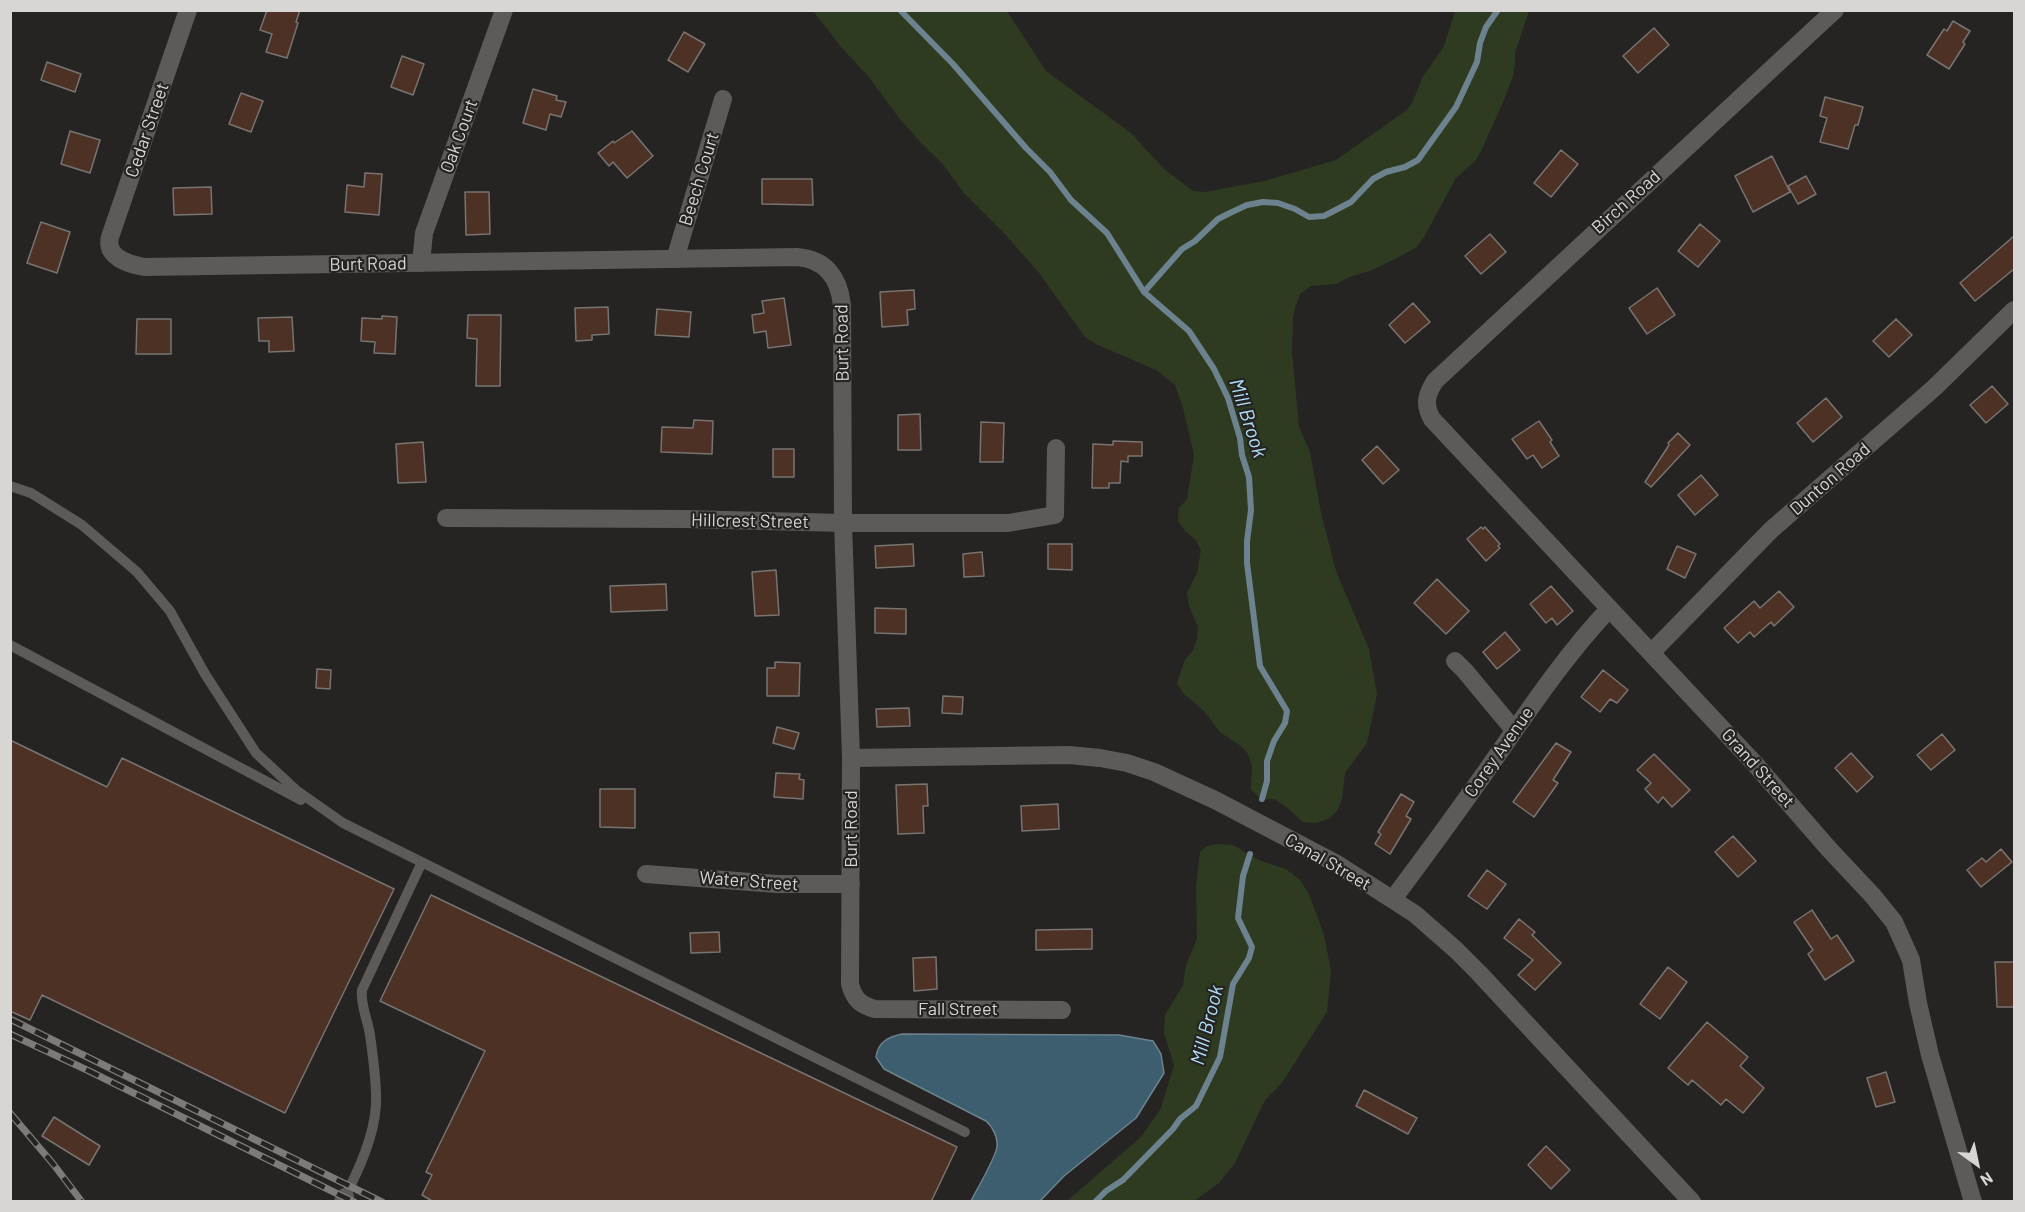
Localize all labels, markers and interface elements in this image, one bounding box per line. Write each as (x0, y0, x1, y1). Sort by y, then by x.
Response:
street label: Cedar Street (121, 80, 173, 180)
street label: Oak Court (436, 96, 482, 176)
street label: Beech Court (675, 130, 723, 228)
street label: Birch Road (1587, 166, 1665, 238)
street label: Burt Road (329, 253, 407, 275)
street label: Burt Road (831, 304, 853, 382)
water label: Mill Brook (1224, 375, 1272, 461)
street label: Dunton Road (1785, 438, 1875, 520)
street label: Hillcrest Street (691, 509, 809, 533)
street label: Corey Avenue (1460, 703, 1538, 801)
street label: Grand Street (1717, 724, 1799, 812)
street label: Burt Road (840, 790, 862, 868)
street label: Canal Street (1281, 829, 1375, 895)
street label: Water Street (699, 867, 799, 895)
water label: Mill Brook (1185, 982, 1229, 1068)
street label: Fall Street (918, 998, 998, 1020)
north arrow (1947, 1134, 2007, 1194)
text: N (1977, 1169, 1997, 1190)

